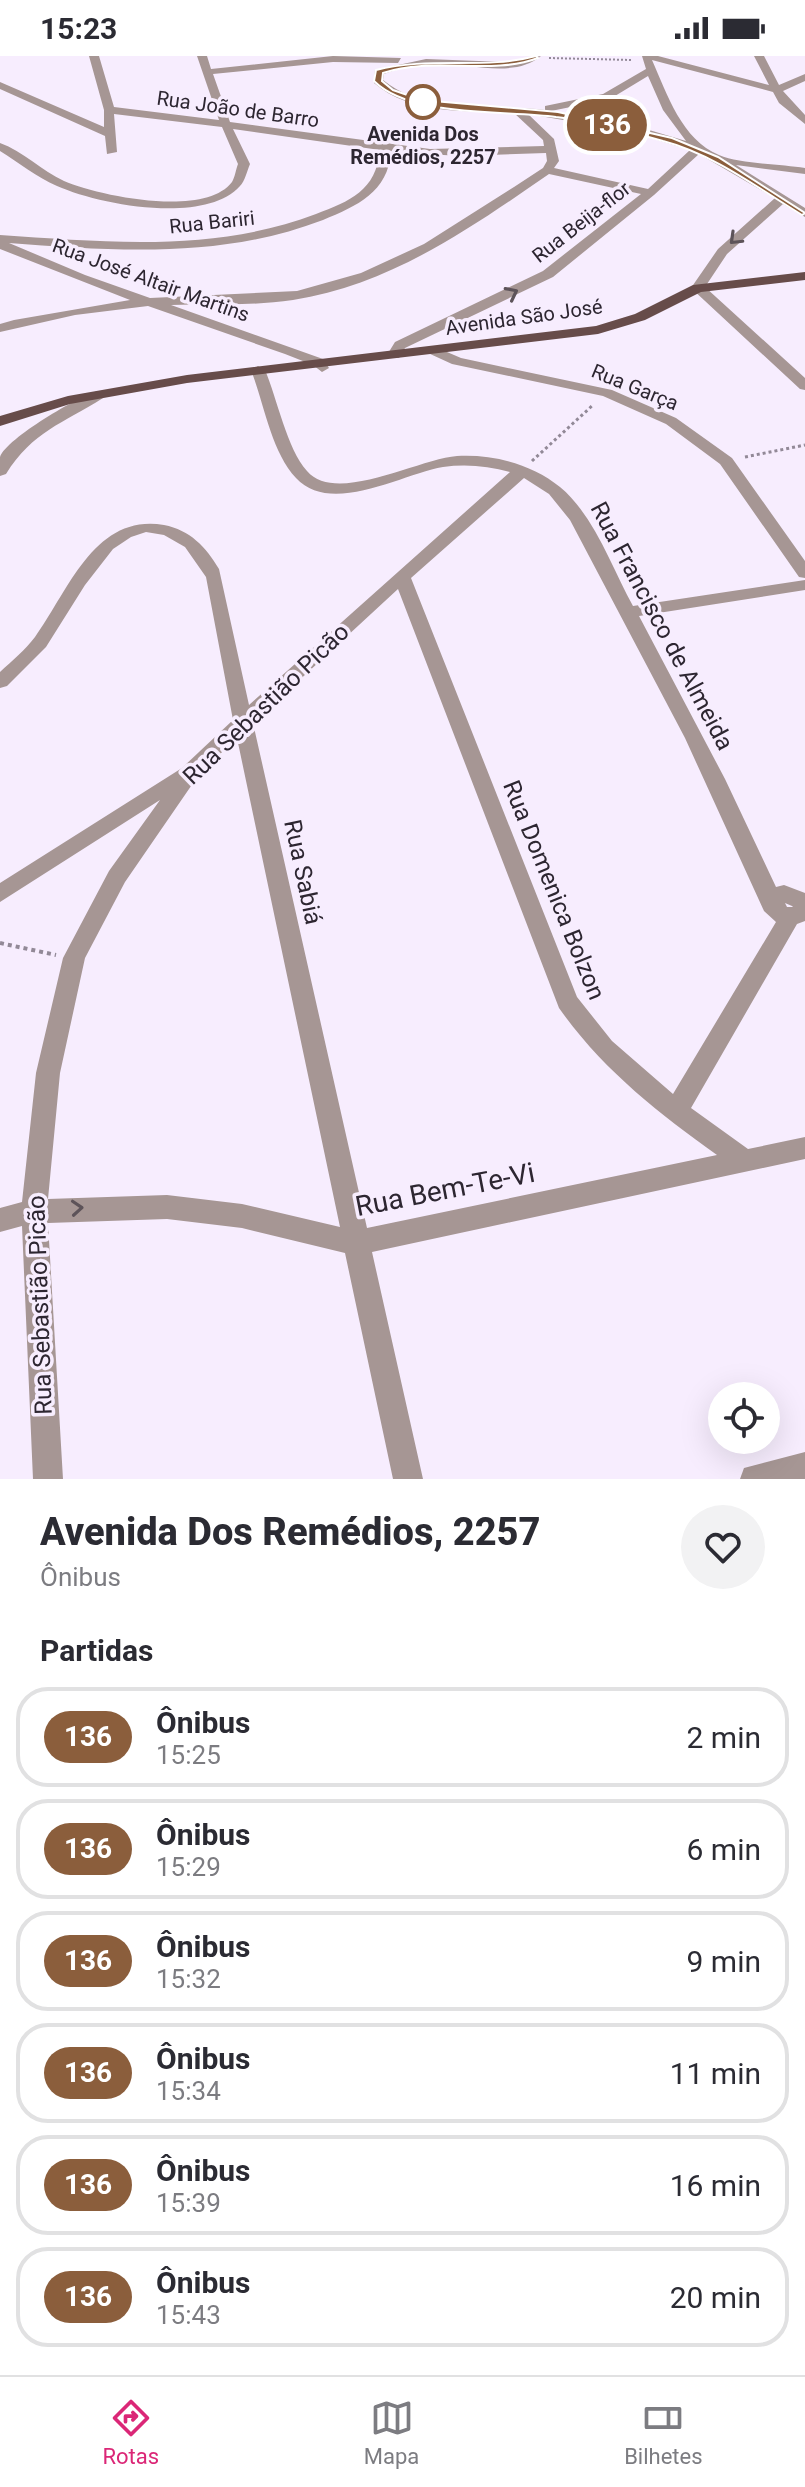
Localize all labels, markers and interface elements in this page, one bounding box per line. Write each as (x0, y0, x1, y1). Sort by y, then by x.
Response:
text: 15:23 (40, 11, 117, 46)
marker: Avenida Dos Remédios, 2257 (406, 85, 440, 119)
street label: Rua João de Barro (155, 86, 321, 132)
line badge: 136 (561, 99, 653, 151)
text: 136 (583, 108, 631, 141)
place label: Avenida Dos Remédios, 2257 (350, 122, 496, 169)
street label: Rua Beija-flor (527, 176, 635, 268)
street label: Rua Bariri (168, 206, 256, 238)
one-way arrow (730, 230, 744, 244)
street label: Rua José Altair Martins (49, 233, 253, 327)
one-way arrow (503, 288, 518, 303)
street label: Avenida São José (444, 294, 604, 340)
street label: Rua Garça (588, 359, 682, 415)
street label: Rua Francisco de Almeida (585, 497, 739, 755)
street label: Rua Sebastião Picão (177, 618, 355, 790)
street label: Rua Domenica Bolzon (497, 776, 611, 1004)
street label: Rua Sabiá (278, 817, 328, 927)
street label: Rua Bem-Te-Vi (353, 1156, 538, 1223)
street label: Rua Sebastião Picão (22, 1195, 58, 1415)
one-way arrow (71, 1200, 84, 1217)
map controls (708, 1382, 780, 1454)
button: locate (708, 1382, 780, 1454)
button: heart (681, 1505, 765, 1589)
text: Avenida Dos Remédios, 2257 (40, 1510, 540, 1554)
text: Ônibus (40, 1562, 121, 1592)
text: Partidas (40, 1633, 153, 1668)
text: Ônibus (156, 1705, 251, 1740)
text: 136 (64, 1720, 112, 1753)
text: 2 min (687, 1720, 761, 1755)
text: 15:25 (156, 1740, 221, 1770)
text: Ônibus (156, 1817, 251, 1852)
text: 136 (64, 1832, 112, 1865)
text: 6 min (687, 1832, 761, 1867)
text: 15:29 (156, 1852, 221, 1882)
text: Ônibus (156, 1929, 251, 1964)
text: 136 (64, 1944, 112, 1977)
text: 9 min (687, 1944, 761, 1979)
text: 15:32 (156, 1964, 221, 1994)
text: Ônibus (156, 2041, 251, 2076)
text: 136 (64, 2056, 112, 2089)
text: 11 min (670, 2056, 761, 2091)
text: 15:34 (156, 2076, 221, 2106)
text: Ônibus (156, 2153, 251, 2188)
text: 136 (64, 2168, 112, 2201)
text: 16 min (670, 2168, 761, 2203)
text: 15:39 (156, 2188, 221, 2218)
text: Ônibus (156, 2265, 251, 2300)
text: 136 (64, 2280, 112, 2313)
text: 20 min (670, 2280, 761, 2315)
text: 15:43 (156, 2300, 221, 2330)
tab: Rotas (102, 2396, 159, 2469)
tab: Mapa (364, 2396, 419, 2469)
tab: Bilhetes (624, 2396, 703, 2469)

